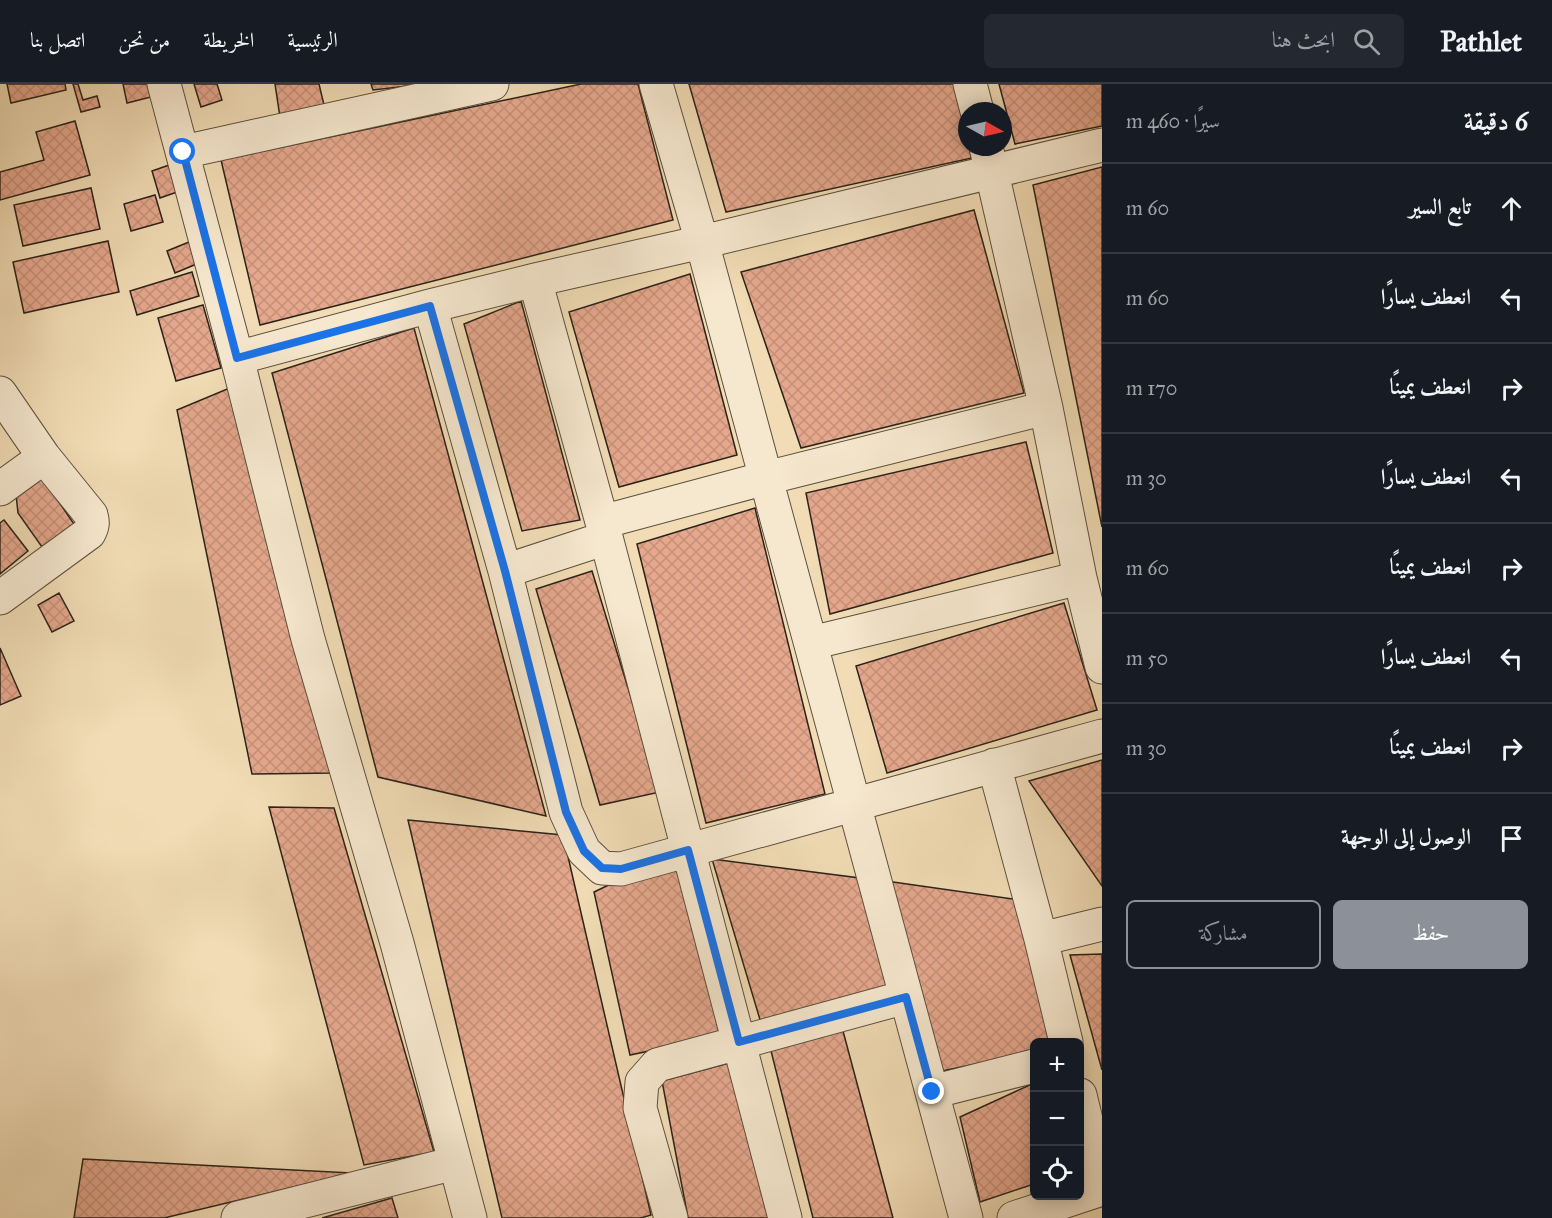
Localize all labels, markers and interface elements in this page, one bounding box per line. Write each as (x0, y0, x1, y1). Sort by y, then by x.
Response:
search box (984, 14, 1404, 68)
text: Pathlet (1440, 24, 1522, 59)
icon: search (1350, 25, 1383, 58)
text: ابحث هنا (1272, 26, 1335, 53)
text: اتصل بنا (30, 27, 85, 53)
text: من نحن (118, 27, 170, 53)
text: الخريطة (203, 27, 254, 53)
text: الرئيسية (287, 27, 338, 53)
north arrow (958, 102, 1012, 156)
text: 6 دقيقة (1464, 105, 1528, 137)
text: سيرًا · 460 m (1126, 109, 1220, 133)
route start (169, 138, 195, 164)
icon: ahead (1495, 192, 1528, 225)
text: تابع السير (1409, 193, 1471, 220)
text: 60 m (1126, 196, 1169, 220)
icon: left (1495, 282, 1528, 315)
text: انعطف يسارًا (1381, 283, 1471, 310)
text: 60 m (1126, 286, 1169, 310)
icon: right (1495, 372, 1528, 405)
text: انعطف يمينًا (1390, 373, 1471, 400)
text: 170 m (1126, 376, 1177, 400)
icon: left (1495, 462, 1528, 495)
text: انعطف يسارًا (1381, 463, 1471, 490)
text: 30 m (1126, 466, 1167, 490)
icon: right (1495, 552, 1528, 585)
text: انعطف يمينًا (1390, 553, 1471, 580)
text: 60 m (1126, 556, 1169, 580)
icon: left (1495, 642, 1528, 675)
text: انعطف يسارًا (1381, 643, 1471, 670)
text: 50 m (1126, 646, 1168, 670)
icon: right (1495, 732, 1528, 765)
text: انعطف يمينًا (1390, 733, 1471, 760)
text: 30 m (1126, 736, 1167, 760)
icon: arrive (1495, 822, 1528, 855)
text: الوصول إلى الوجهة (1341, 823, 1471, 850)
button: مشاركة (1126, 900, 1321, 969)
button: حفظ (1333, 900, 1528, 969)
map controls (1030, 1038, 1084, 1200)
button: + (1030, 1038, 1084, 1092)
route end (918, 1078, 944, 1104)
button: − (1030, 1092, 1084, 1146)
button: locate (1030, 1146, 1084, 1200)

